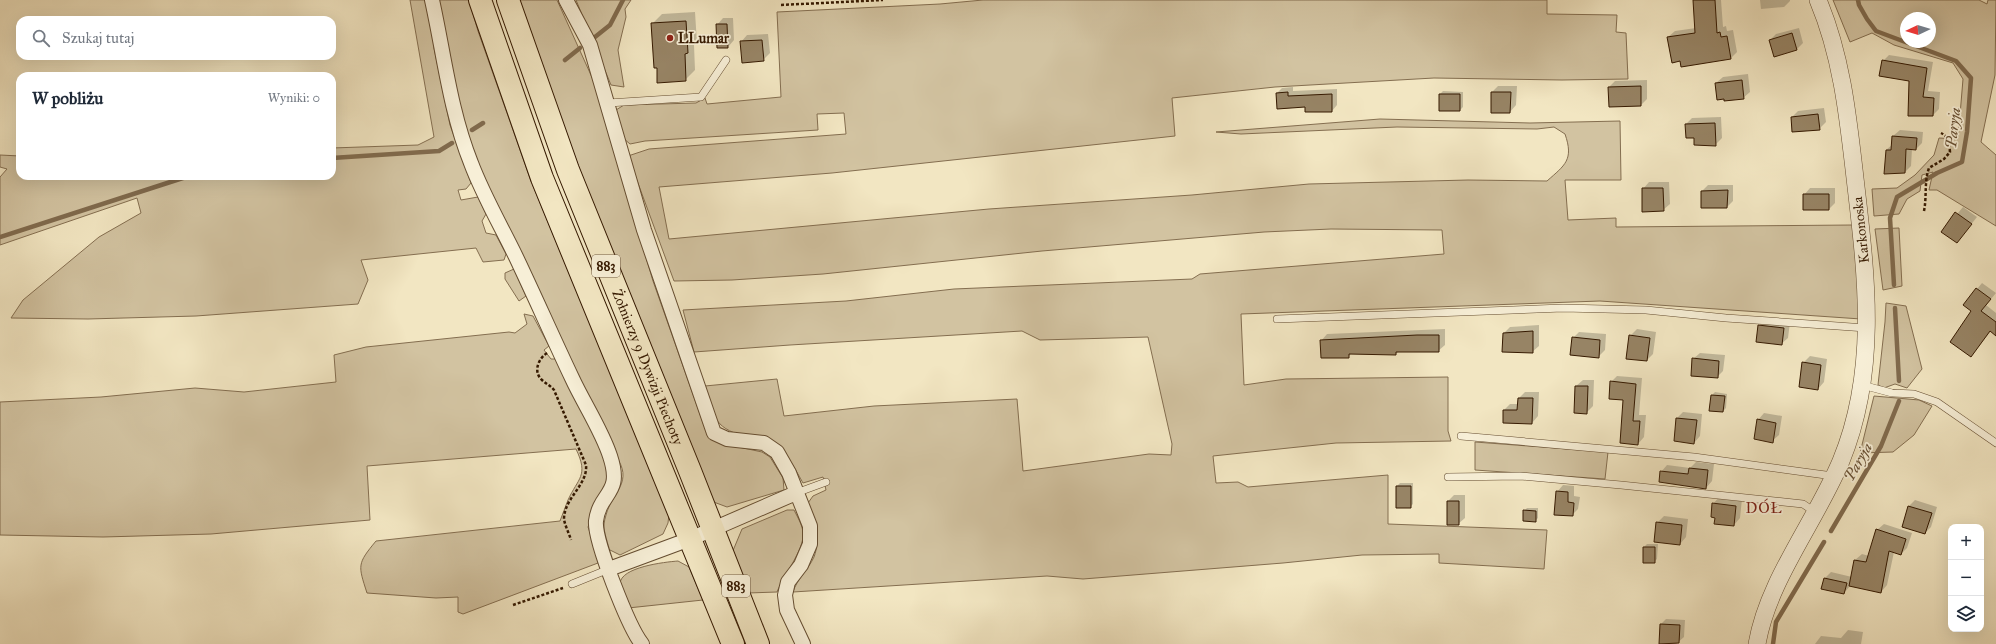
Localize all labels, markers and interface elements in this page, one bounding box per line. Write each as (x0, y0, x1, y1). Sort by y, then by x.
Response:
north arrow (1900, 12, 1936, 48)
search box (16, 16, 336, 60)
icon: search (30, 27, 52, 49)
text: Szukaj tutaj (62, 29, 134, 47)
place label: LLumar (678, 30, 730, 47)
marker: LLumar (665, 33, 675, 43)
text: W pobliżu (32, 88, 103, 109)
text: Wyniki: 0 (268, 90, 320, 106)
water label: Paryja (1942, 107, 1964, 149)
street label: Karkonoska (1849, 196, 1873, 264)
road number: 883 (592, 255, 620, 277)
street label: Żołnierzy 9 Dywizji Piechoty (609, 287, 687, 448)
water label: Paryja (1840, 440, 1876, 484)
district label: DÓŁ (1745, 498, 1783, 517)
map controls (1948, 524, 1984, 632)
button: + (1948, 524, 1984, 560)
button: − (1948, 560, 1984, 596)
road number: 883 (722, 575, 750, 597)
button: layers (1948, 596, 1984, 632)

